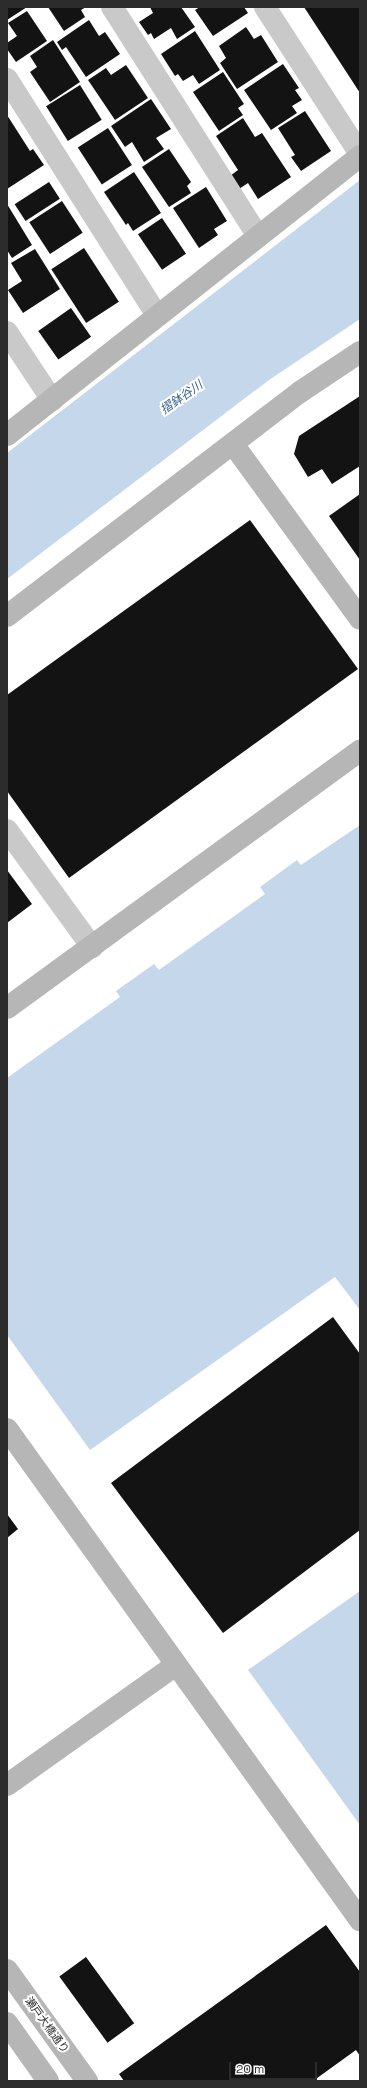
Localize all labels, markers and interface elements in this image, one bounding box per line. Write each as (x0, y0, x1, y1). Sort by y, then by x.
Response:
water label: 摺鉢谷川 (158, 378, 206, 418)
street label: 瀬戸大橋通り (22, 1994, 72, 2056)
scale bar (231, 2054, 319, 2080)
text: 20 m (236, 2061, 264, 2077)

